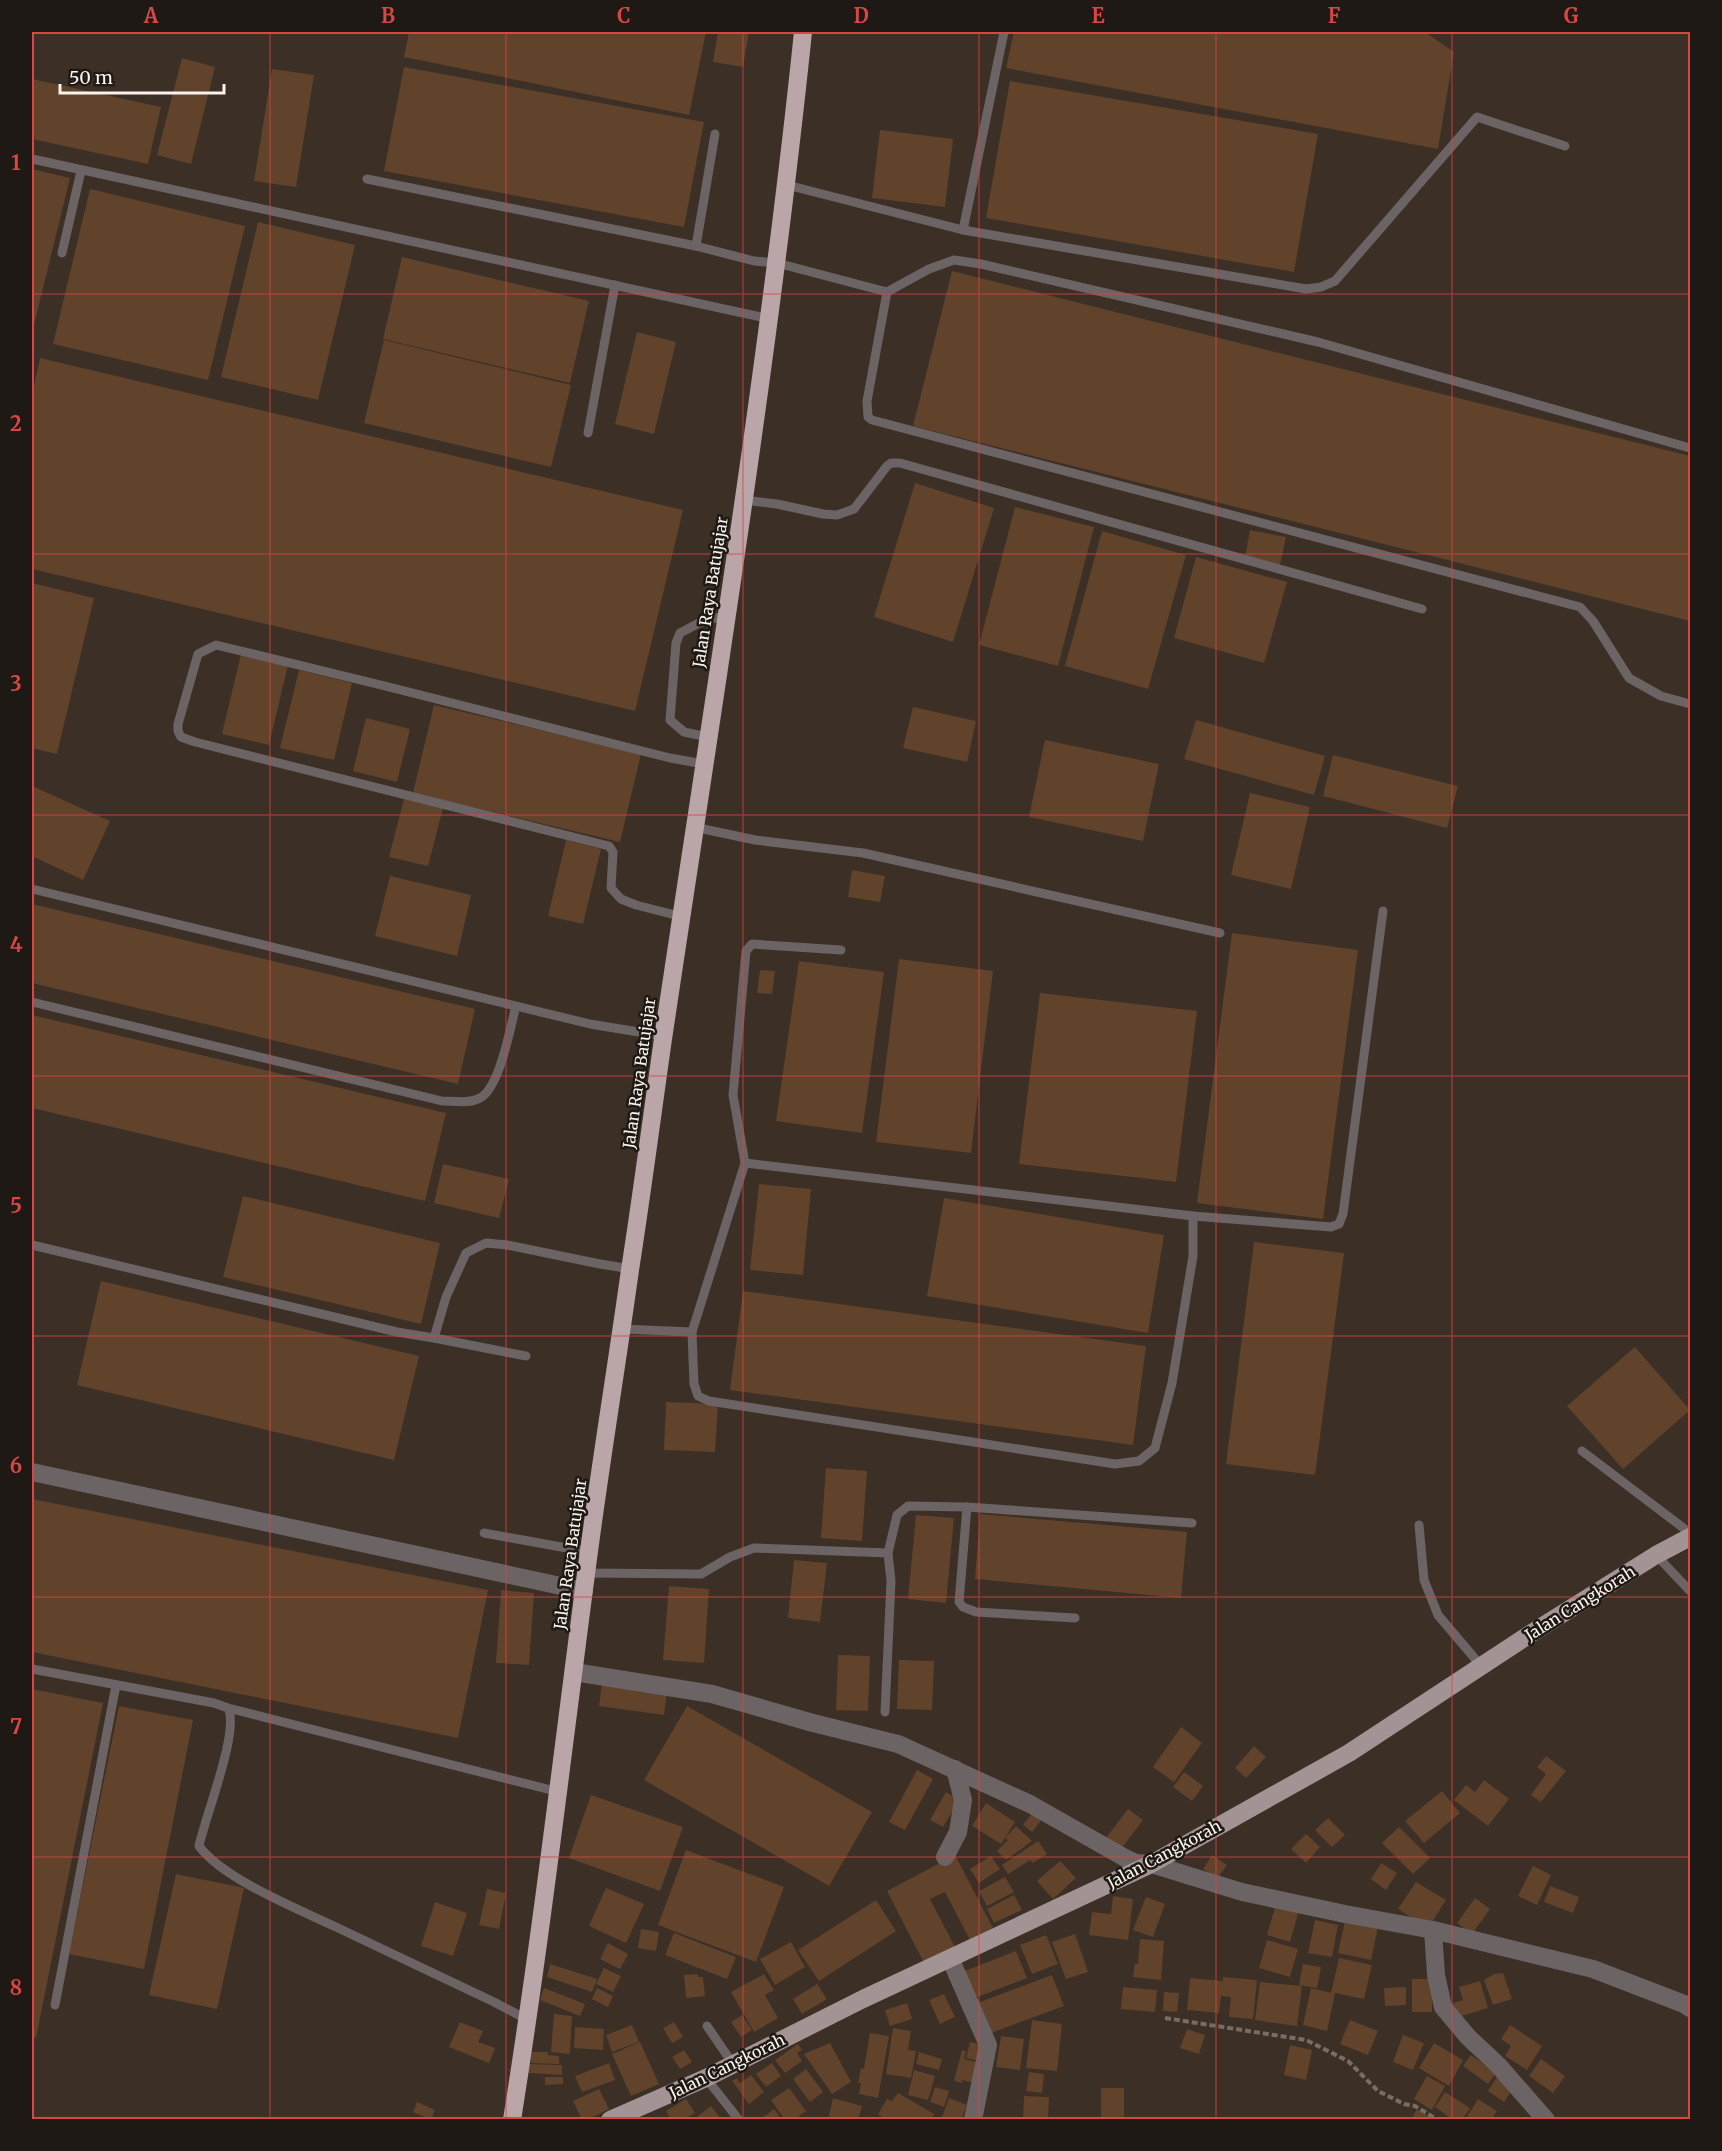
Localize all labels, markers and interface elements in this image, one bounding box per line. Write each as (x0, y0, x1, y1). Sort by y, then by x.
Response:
text: A (143, 3, 159, 28)
text: B (381, 3, 395, 28)
text: C (617, 3, 631, 28)
text: D (853, 3, 869, 28)
text: E (1091, 3, 1105, 28)
text: F (1328, 3, 1341, 28)
text: G (1564, 3, 1579, 28)
scale bar (60, 57, 224, 95)
text: 50 m (69, 66, 113, 89)
text: 1 (11, 150, 21, 175)
text: 2 (10, 411, 22, 436)
street label: Jalan Raya Batujajar (688, 515, 732, 670)
text: 3 (10, 671, 22, 696)
text: 4 (10, 932, 23, 957)
street label: Jalan Raya Batujajar (618, 996, 660, 1151)
text: 5 (10, 1193, 22, 1218)
text: 6 (10, 1453, 22, 1478)
street label: Jalan Raya Batujajar (549, 1477, 591, 1632)
street label: Jalan Cangkorah (1520, 1561, 1639, 1645)
text: 7 (10, 1714, 22, 1739)
street label: Jalan Cangkorah (1103, 1815, 1225, 1893)
text: 8 (10, 1975, 22, 2000)
street label: Jalan Cangkorah (665, 2029, 789, 2103)

